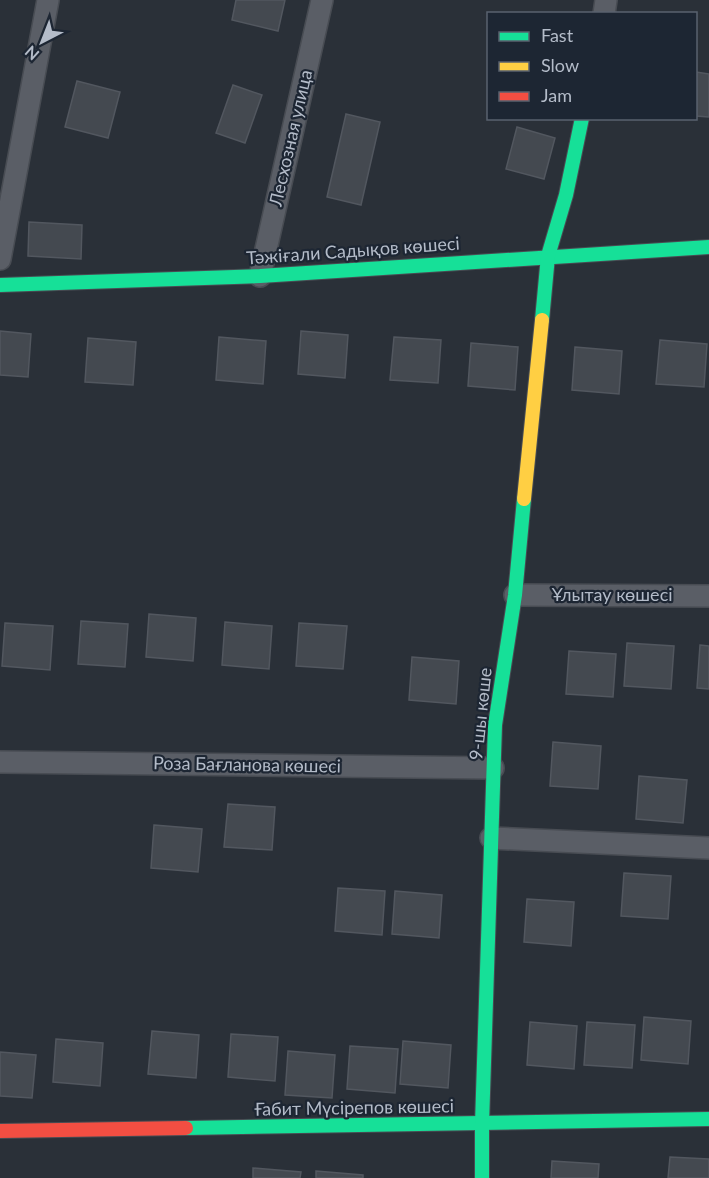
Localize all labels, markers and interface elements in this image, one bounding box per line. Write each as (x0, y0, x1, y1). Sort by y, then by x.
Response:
north arrow (12, 12, 72, 72)
legend (487, 12, 697, 120)
text: Fast (541, 24, 574, 46)
text: N (21, 42, 43, 65)
text: Slow (541, 54, 579, 76)
street label: Лесхозная улица (263, 67, 316, 209)
text: Jam (541, 84, 572, 106)
street label: Тәжіғали Садықов көшесі (245, 232, 460, 268)
street label: Ұлытау көшесi (551, 583, 673, 605)
street label: 9-шы көше (464, 667, 496, 761)
street label: Роза Бағланова көшесi (153, 751, 341, 777)
street label: Ғабит Мүсірепов көшесi (254, 1094, 454, 1120)

